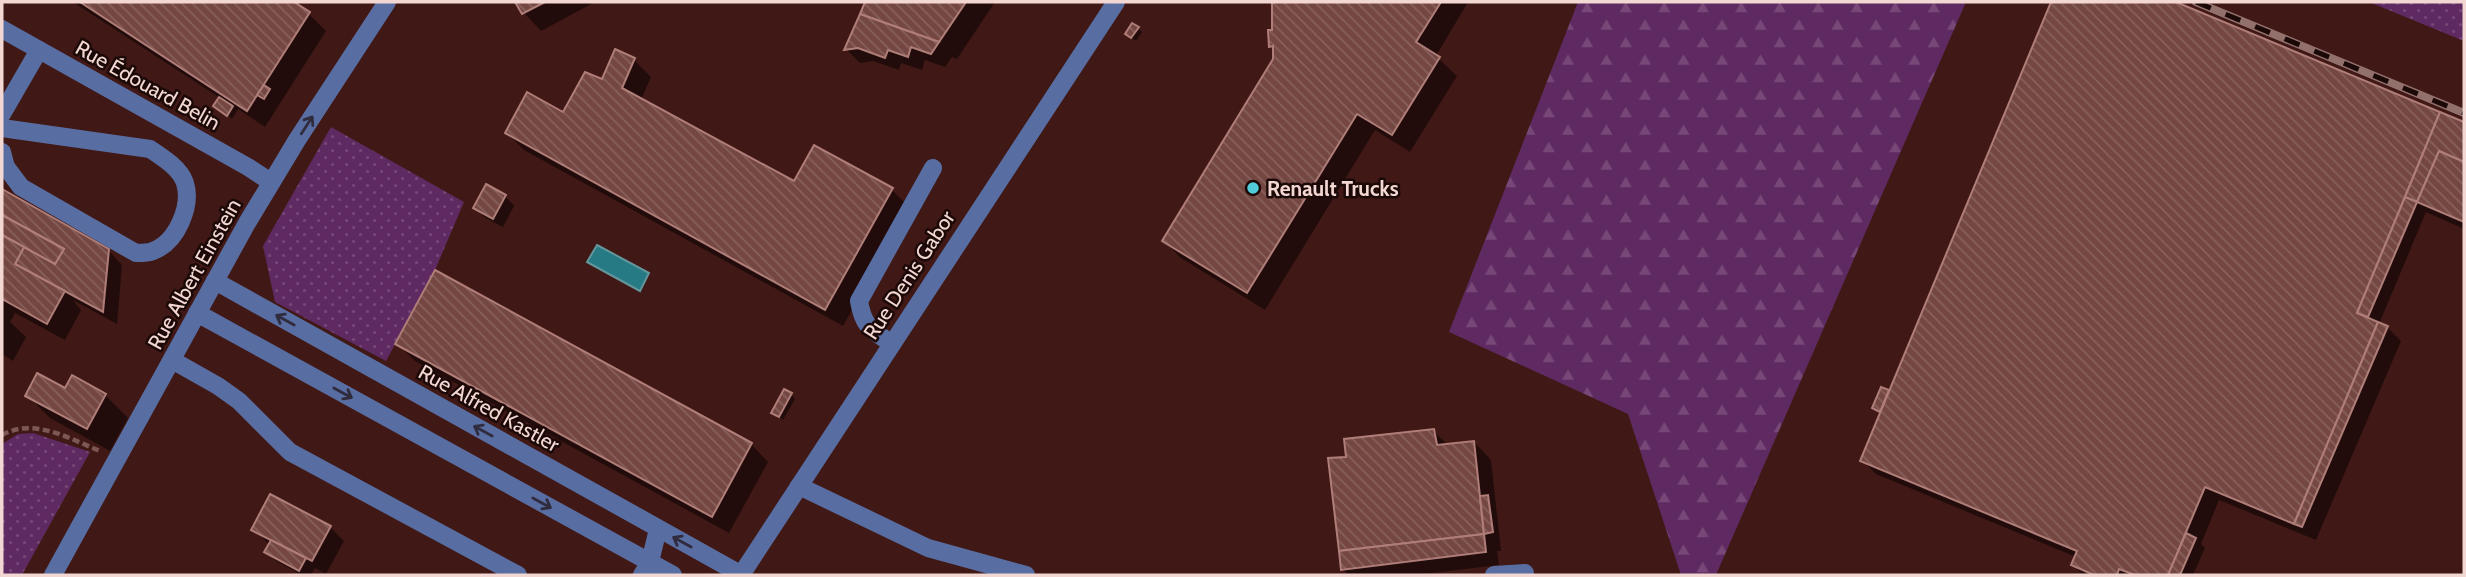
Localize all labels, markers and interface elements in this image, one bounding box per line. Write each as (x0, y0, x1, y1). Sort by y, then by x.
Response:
street label: Rue Édouard Belin (71, 35, 225, 135)
one-way arrow (301, 115, 315, 135)
place label: Renault Trucks (1267, 176, 1399, 201)
marker: Renault Trucks (1245, 180, 1261, 196)
street label: Rue Albert Einstein (142, 194, 246, 354)
street label: Rue Denis Gabor (858, 206, 960, 344)
one-way arrow (275, 313, 296, 326)
street label: Rue Alfred Kastler (414, 359, 564, 457)
one-way arrow (332, 387, 353, 400)
one-way arrow (474, 424, 494, 438)
one-way arrow (532, 496, 552, 510)
one-way arrow (672, 535, 693, 548)

